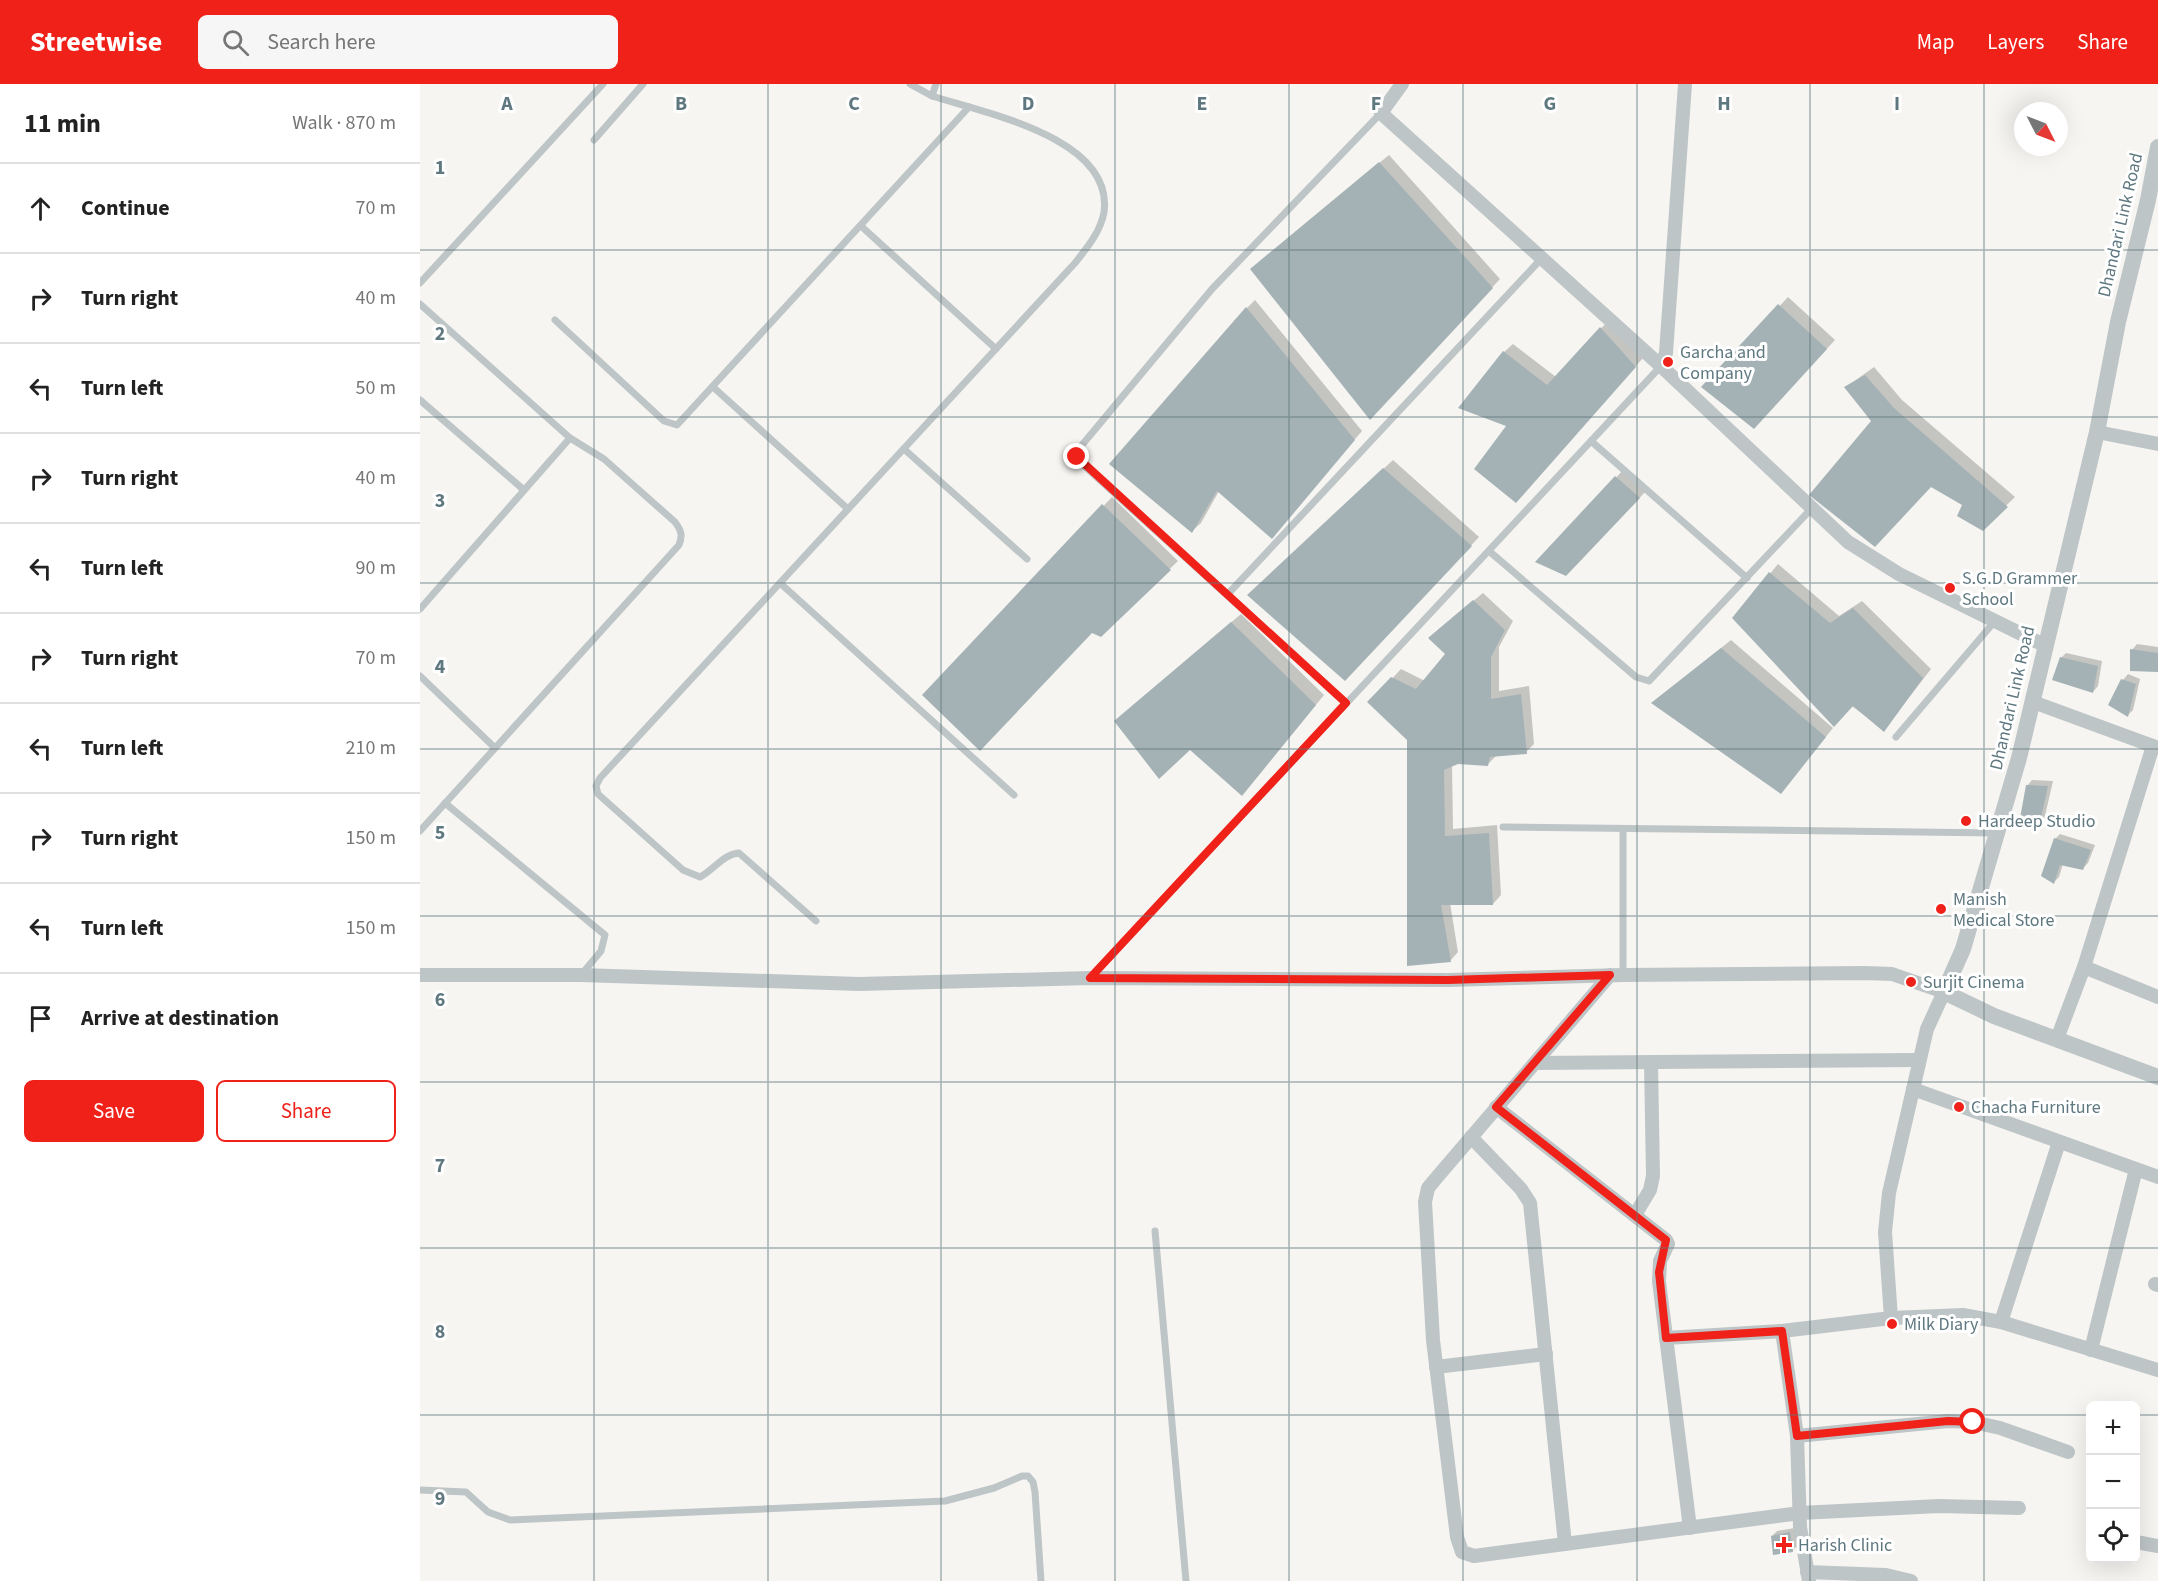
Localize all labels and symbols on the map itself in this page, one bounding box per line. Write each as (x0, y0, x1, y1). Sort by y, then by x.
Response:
text: A (500, 90, 513, 118)
text: B (675, 90, 687, 118)
text: C (848, 90, 860, 118)
text: D (1022, 90, 1034, 118)
text: E (1197, 90, 1207, 118)
text: F (1371, 90, 1381, 118)
text: G (1544, 90, 1556, 118)
text: H (1717, 90, 1731, 118)
text: I (1894, 90, 1900, 118)
north arrow (2014, 102, 2068, 156)
street label: Dhandari Link Road (2092, 151, 2149, 300)
text: 1 (435, 154, 445, 182)
text: 2 (435, 320, 445, 348)
place label: Garcha and Company (1680, 340, 1766, 386)
marker: Garcha and Company (1661, 355, 1675, 369)
route end (1063, 443, 1089, 469)
text: 3 (435, 487, 445, 515)
place label: S.G.D Grammer School (1962, 566, 2078, 612)
marker: S.G.D Grammer School (1943, 581, 1957, 595)
street label: Dhandari Link Road (1984, 624, 2041, 773)
text: 4 (435, 653, 446, 681)
place label: Hardeep Studio (1978, 809, 2096, 834)
marker: Hardeep Studio (1959, 814, 1973, 828)
text: 5 (435, 819, 445, 847)
place label: Manish Medical Store (1953, 887, 2055, 933)
marker: Manish Medical Store (1934, 902, 1948, 916)
place label: Surjit Cinema (1923, 970, 2025, 995)
marker: Surjit Cinema (1904, 975, 1918, 989)
text: 6 (435, 986, 445, 1014)
place label: Chacha Furniture (1971, 1095, 2101, 1120)
marker: Chacha Furniture (1952, 1100, 1966, 1114)
text: 7 (435, 1152, 445, 1180)
place label: Milk Diary (1904, 1312, 1979, 1337)
marker: Milk Diary (1885, 1317, 1899, 1331)
text: 8 (435, 1318, 445, 1346)
route start (1959, 1408, 1985, 1434)
text: 9 (435, 1485, 445, 1513)
place label: Harish Clinic (1798, 1533, 1892, 1558)
marker: Harish Clinic (1775, 1536, 1793, 1554)

